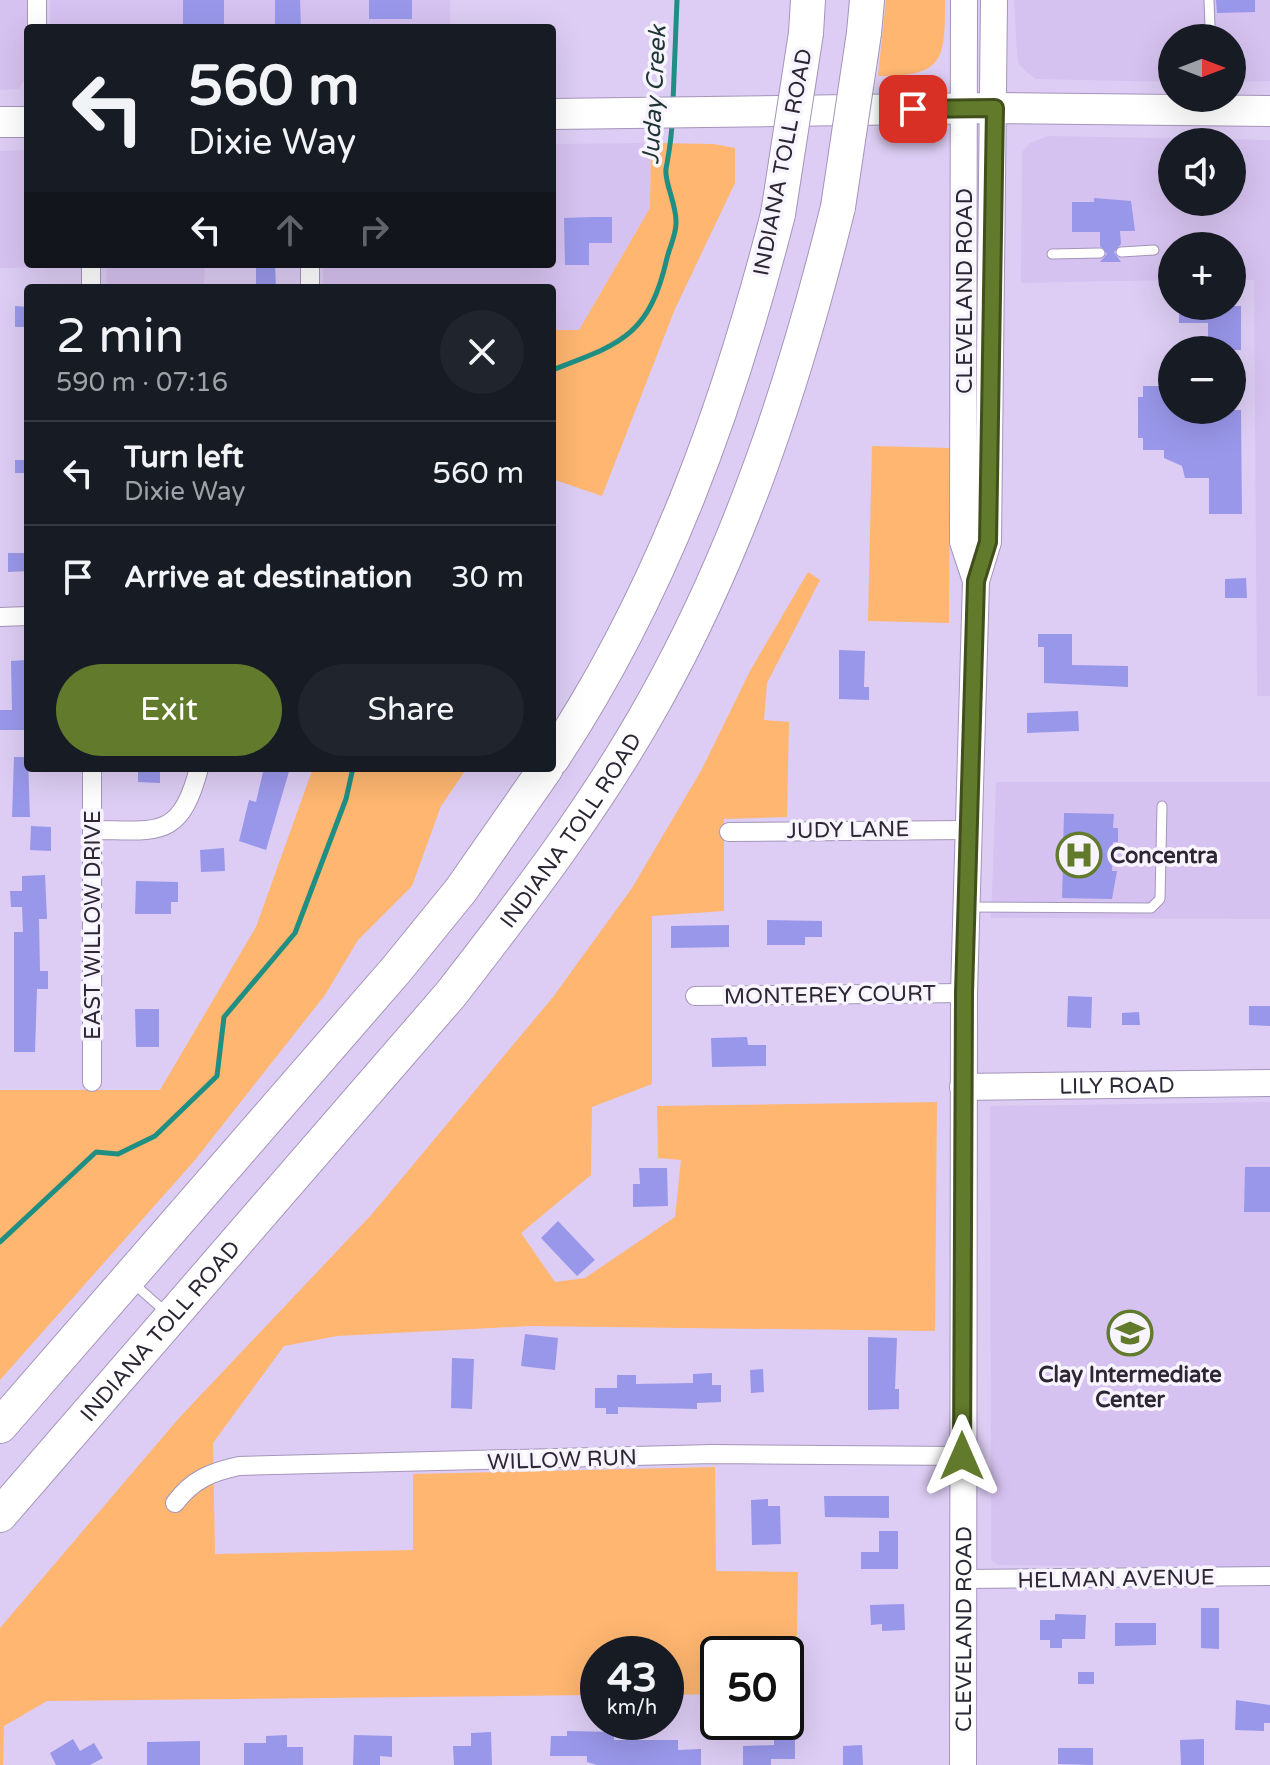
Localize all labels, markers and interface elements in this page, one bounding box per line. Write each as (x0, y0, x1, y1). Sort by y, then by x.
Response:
water label: Juday Creek (636, 23, 673, 165)
north arrow (1158, 24, 1246, 112)
map controls (1158, 24, 1246, 424)
street label: INDIANA TOLL ROAD (748, 46, 818, 278)
text: 560 m (188, 53, 359, 120)
icon: left (56, 56, 160, 160)
pin (879, 75, 947, 143)
icon: arrive (891, 87, 935, 131)
text: Dixie Way (188, 121, 356, 164)
button: sound (1158, 128, 1246, 216)
street label: CLEVELAND ROAD (952, 188, 978, 394)
icon: left (184, 208, 228, 252)
icon: ahead (268, 208, 312, 252)
icon: right (352, 208, 396, 252)
button: + (1158, 232, 1246, 320)
text: 2 min (56, 308, 184, 366)
button: close (440, 310, 524, 394)
button: − (1158, 336, 1246, 424)
text: 590 m · 07:16 (56, 367, 228, 398)
text: Turn left (124, 439, 243, 476)
icon: left (56, 451, 100, 495)
text: 560 m (432, 455, 524, 492)
text: Dixie Way (124, 476, 245, 507)
icon: arrive (56, 555, 100, 599)
text: Arrive at destination (124, 559, 412, 596)
text: 30 m (451, 559, 524, 596)
button: Exit (56, 664, 282, 756)
button: Share (298, 664, 524, 756)
street label: INDIANA TOLL ROAD (495, 728, 647, 933)
street label: EAST WILLOW DRIVE (80, 810, 106, 1040)
street label: JUDY LANE (786, 816, 910, 844)
hospital icon: Concentra (1055, 831, 1103, 879)
place label: Concentra (1110, 843, 1218, 869)
street label: MONTEREY COURT (724, 980, 937, 1010)
street label: LILY ROAD (1059, 1072, 1175, 1100)
street label: INDIANA TOLL ROAD (75, 1235, 246, 1427)
school or university icon: Clay Intermediate Center (1106, 1309, 1154, 1357)
place label: Clay Intermediate Center (1038, 1362, 1222, 1413)
position arrow (920, 1414, 1004, 1498)
street label: WILLOW RUN (487, 1444, 637, 1476)
street label: CLEVELAND ROAD (951, 1526, 977, 1732)
street label: HELMAN AVENUE (1017, 1564, 1215, 1594)
speed limit sign: 50 (700, 1636, 804, 1740)
text: 43 (607, 1654, 657, 1702)
text: km/h (607, 1696, 657, 1720)

